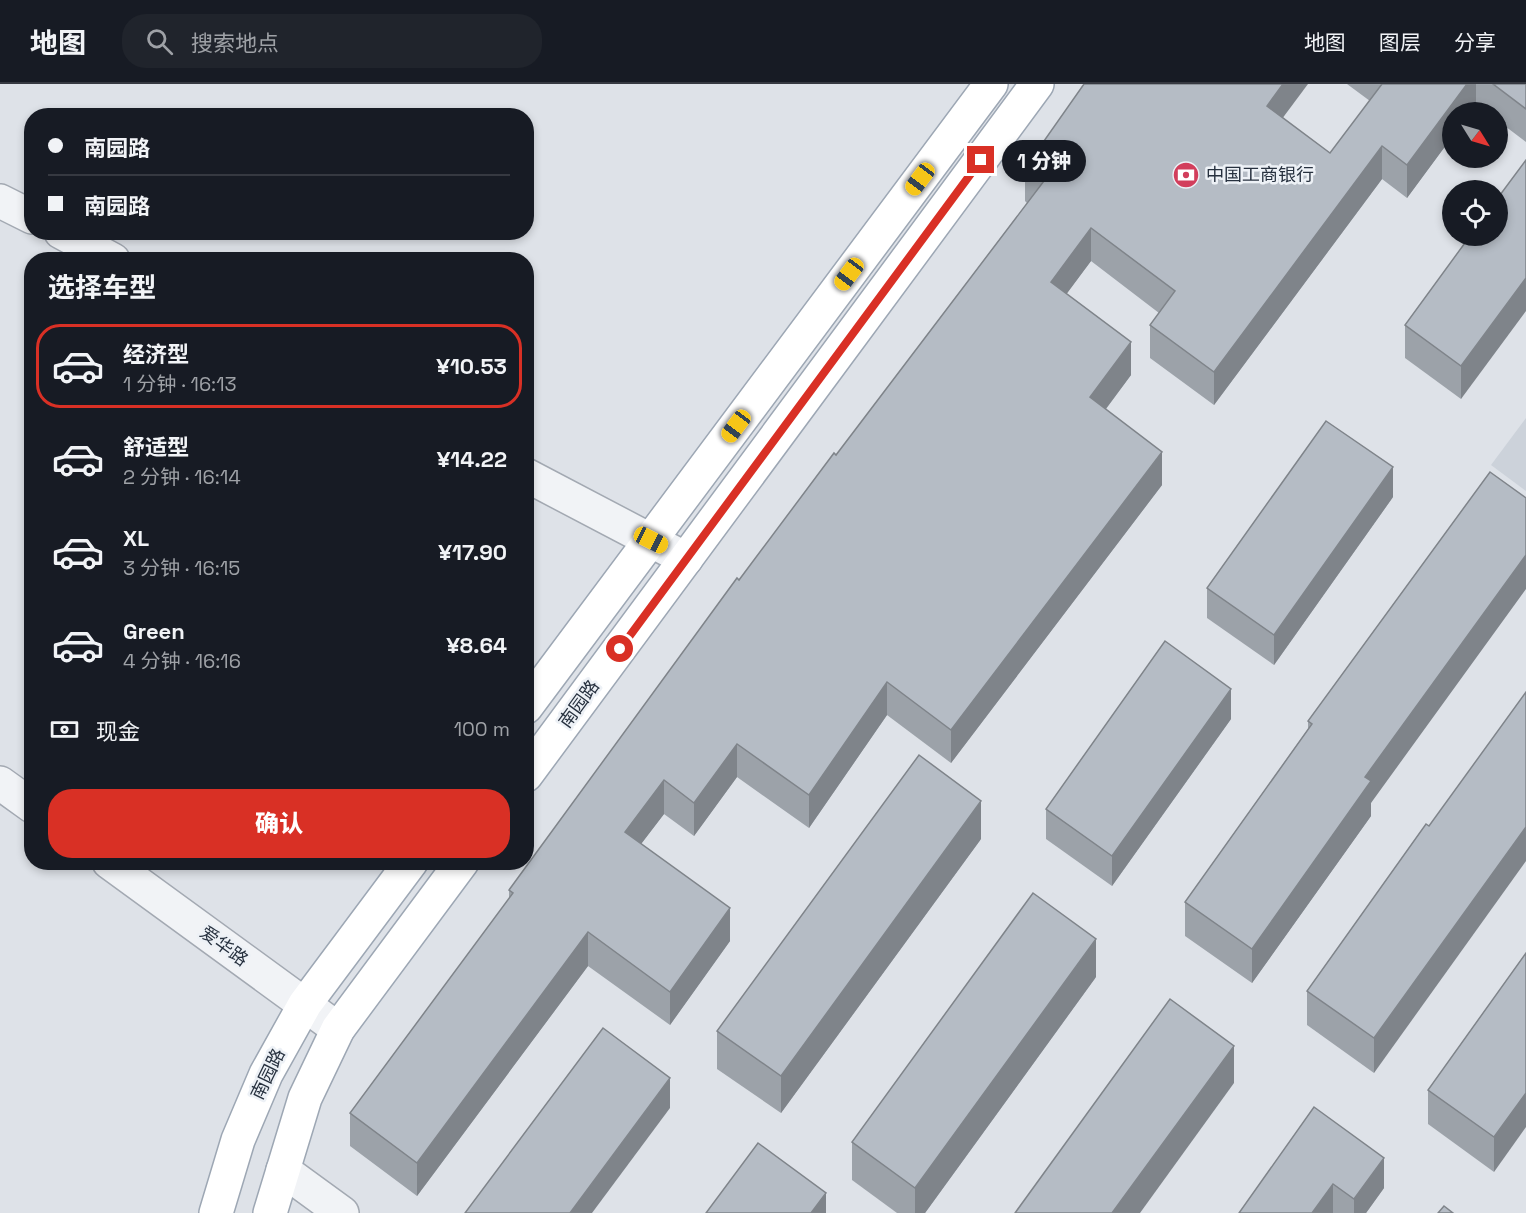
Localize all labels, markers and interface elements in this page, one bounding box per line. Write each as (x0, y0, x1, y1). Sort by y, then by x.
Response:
search box (122, 14, 542, 68)
text: 地图 (30, 25, 86, 61)
icon: search (143, 25, 176, 58)
text: 搜索地点 (191, 29, 279, 57)
text: 地图 (1304, 29, 1346, 56)
text: 图层 (1379, 29, 1421, 56)
text: 分享 (1454, 29, 1496, 56)
north arrow (1442, 102, 1508, 168)
map controls (1442, 102, 1508, 246)
text: 南园路 (84, 134, 150, 162)
callout: 1 分钟 (1002, 139, 1086, 181)
route end (967, 146, 994, 173)
text: 1 分钟 (1017, 148, 1071, 174)
car (902, 159, 938, 199)
bank icon: 中国工商银行 (1171, 160, 1201, 190)
place label: 中国工商银行 (1206, 163, 1314, 186)
button: locate (1442, 180, 1508, 246)
text: 南园路 (84, 192, 150, 220)
car (831, 254, 867, 294)
text: 选择车型 (48, 270, 156, 305)
icon: car (51, 339, 105, 393)
text: 经济型 (123, 340, 189, 368)
text: ¥10.53 (436, 352, 507, 380)
text: 1 分钟 · 16:13 (123, 371, 237, 397)
car (718, 406, 754, 446)
icon: car (51, 432, 105, 486)
text: 舒适型 (123, 433, 189, 461)
text: ¥14.22 (437, 445, 507, 473)
text: 2 分钟 · 16:14 (123, 464, 241, 490)
text: XL (123, 524, 149, 552)
car (631, 524, 671, 556)
icon: car (51, 525, 105, 579)
text: ¥17.90 (438, 538, 507, 566)
text: 3 分钟 · 16:15 (123, 555, 240, 581)
text: Green (123, 617, 185, 645)
icon: car (51, 618, 105, 672)
text: ¥8.64 (446, 631, 507, 659)
route start (606, 635, 633, 662)
text: 4 分钟 · 16:16 (123, 648, 241, 674)
street label: 南园路 (553, 675, 604, 732)
icon: cash (48, 713, 81, 746)
text: 100 m (454, 716, 510, 742)
text: 现金 (96, 717, 140, 745)
button: 确认 (48, 789, 510, 858)
street label: 爱华路 (196, 920, 253, 971)
street label: 南园路 (245, 1044, 290, 1103)

